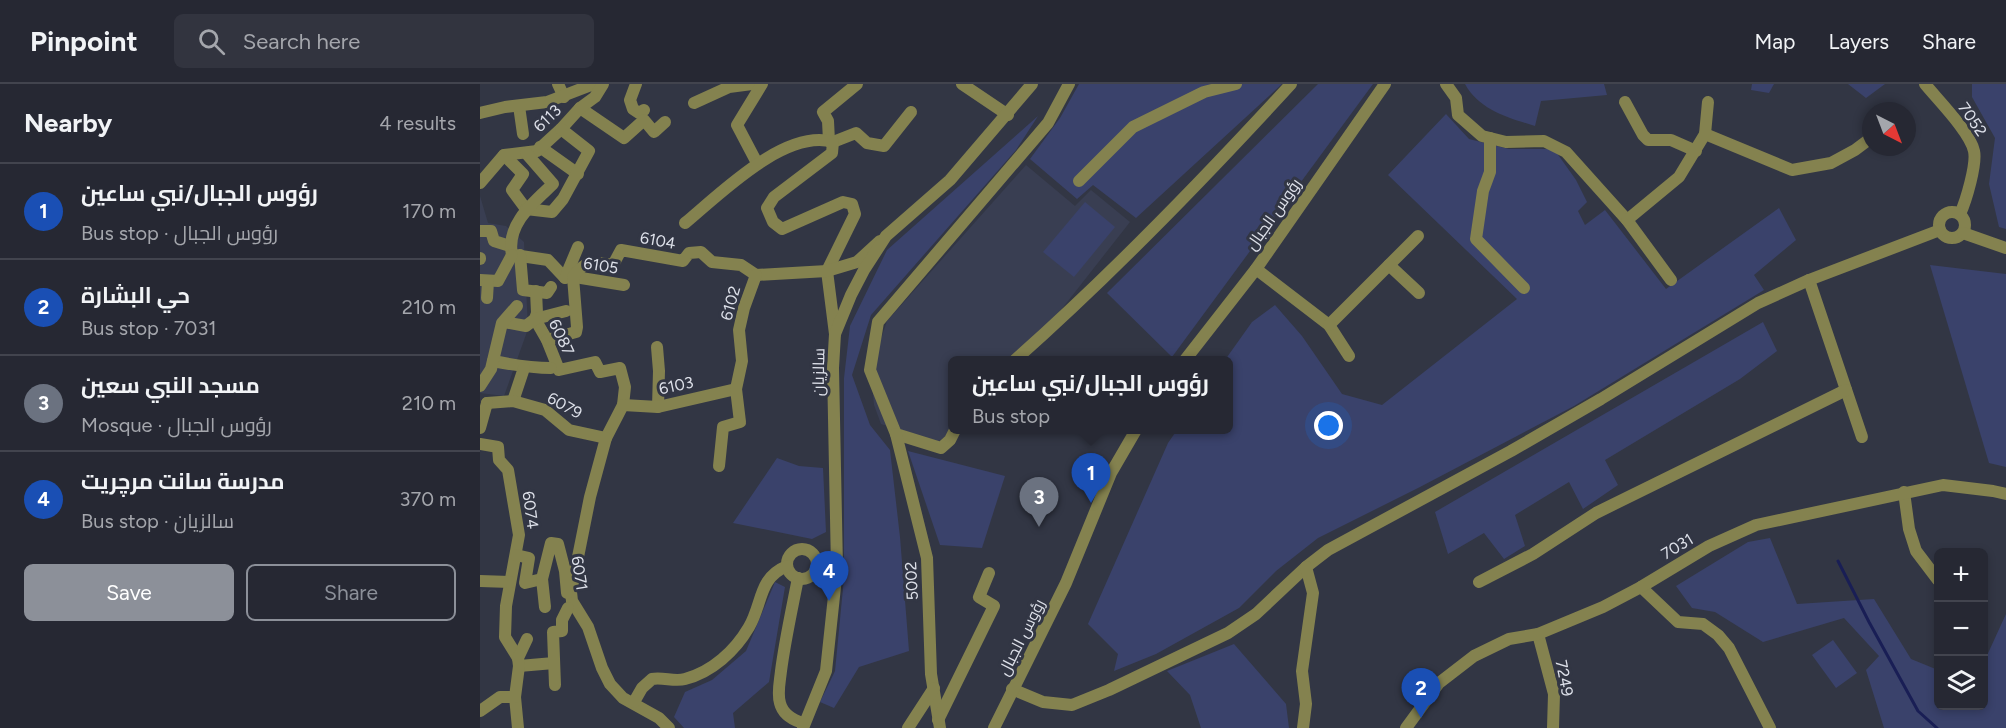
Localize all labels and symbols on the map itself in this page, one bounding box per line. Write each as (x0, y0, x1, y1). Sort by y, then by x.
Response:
street label: 7052 (1954, 99, 1991, 140)
street label: 6113 (530, 101, 565, 136)
north arrow (1862, 102, 1916, 156)
street label: رؤوس الجبال (1242, 175, 1306, 254)
street label: 6104 (639, 228, 677, 253)
street label: 6105 (582, 253, 620, 278)
street label: 6102 (717, 284, 744, 323)
street label: 6087 (545, 316, 578, 359)
street label: سالزيان (809, 348, 829, 396)
street label: 6103 (657, 373, 695, 398)
street label: 6079 (544, 388, 586, 423)
your location (1314, 411, 1343, 440)
pin: 1 (1072, 454, 1110, 503)
pin: 3 (1020, 478, 1058, 527)
street label: 6074 (518, 490, 543, 530)
street label: 7031 (1658, 529, 1697, 563)
pin: 4 (810, 552, 848, 601)
street label: 6071 (567, 555, 592, 592)
street label: 5002 (901, 561, 922, 601)
street label: رؤوس الجبال (994, 596, 1050, 679)
street label: 7249 (1552, 658, 1577, 698)
pin: 2 (1402, 668, 1440, 718)

